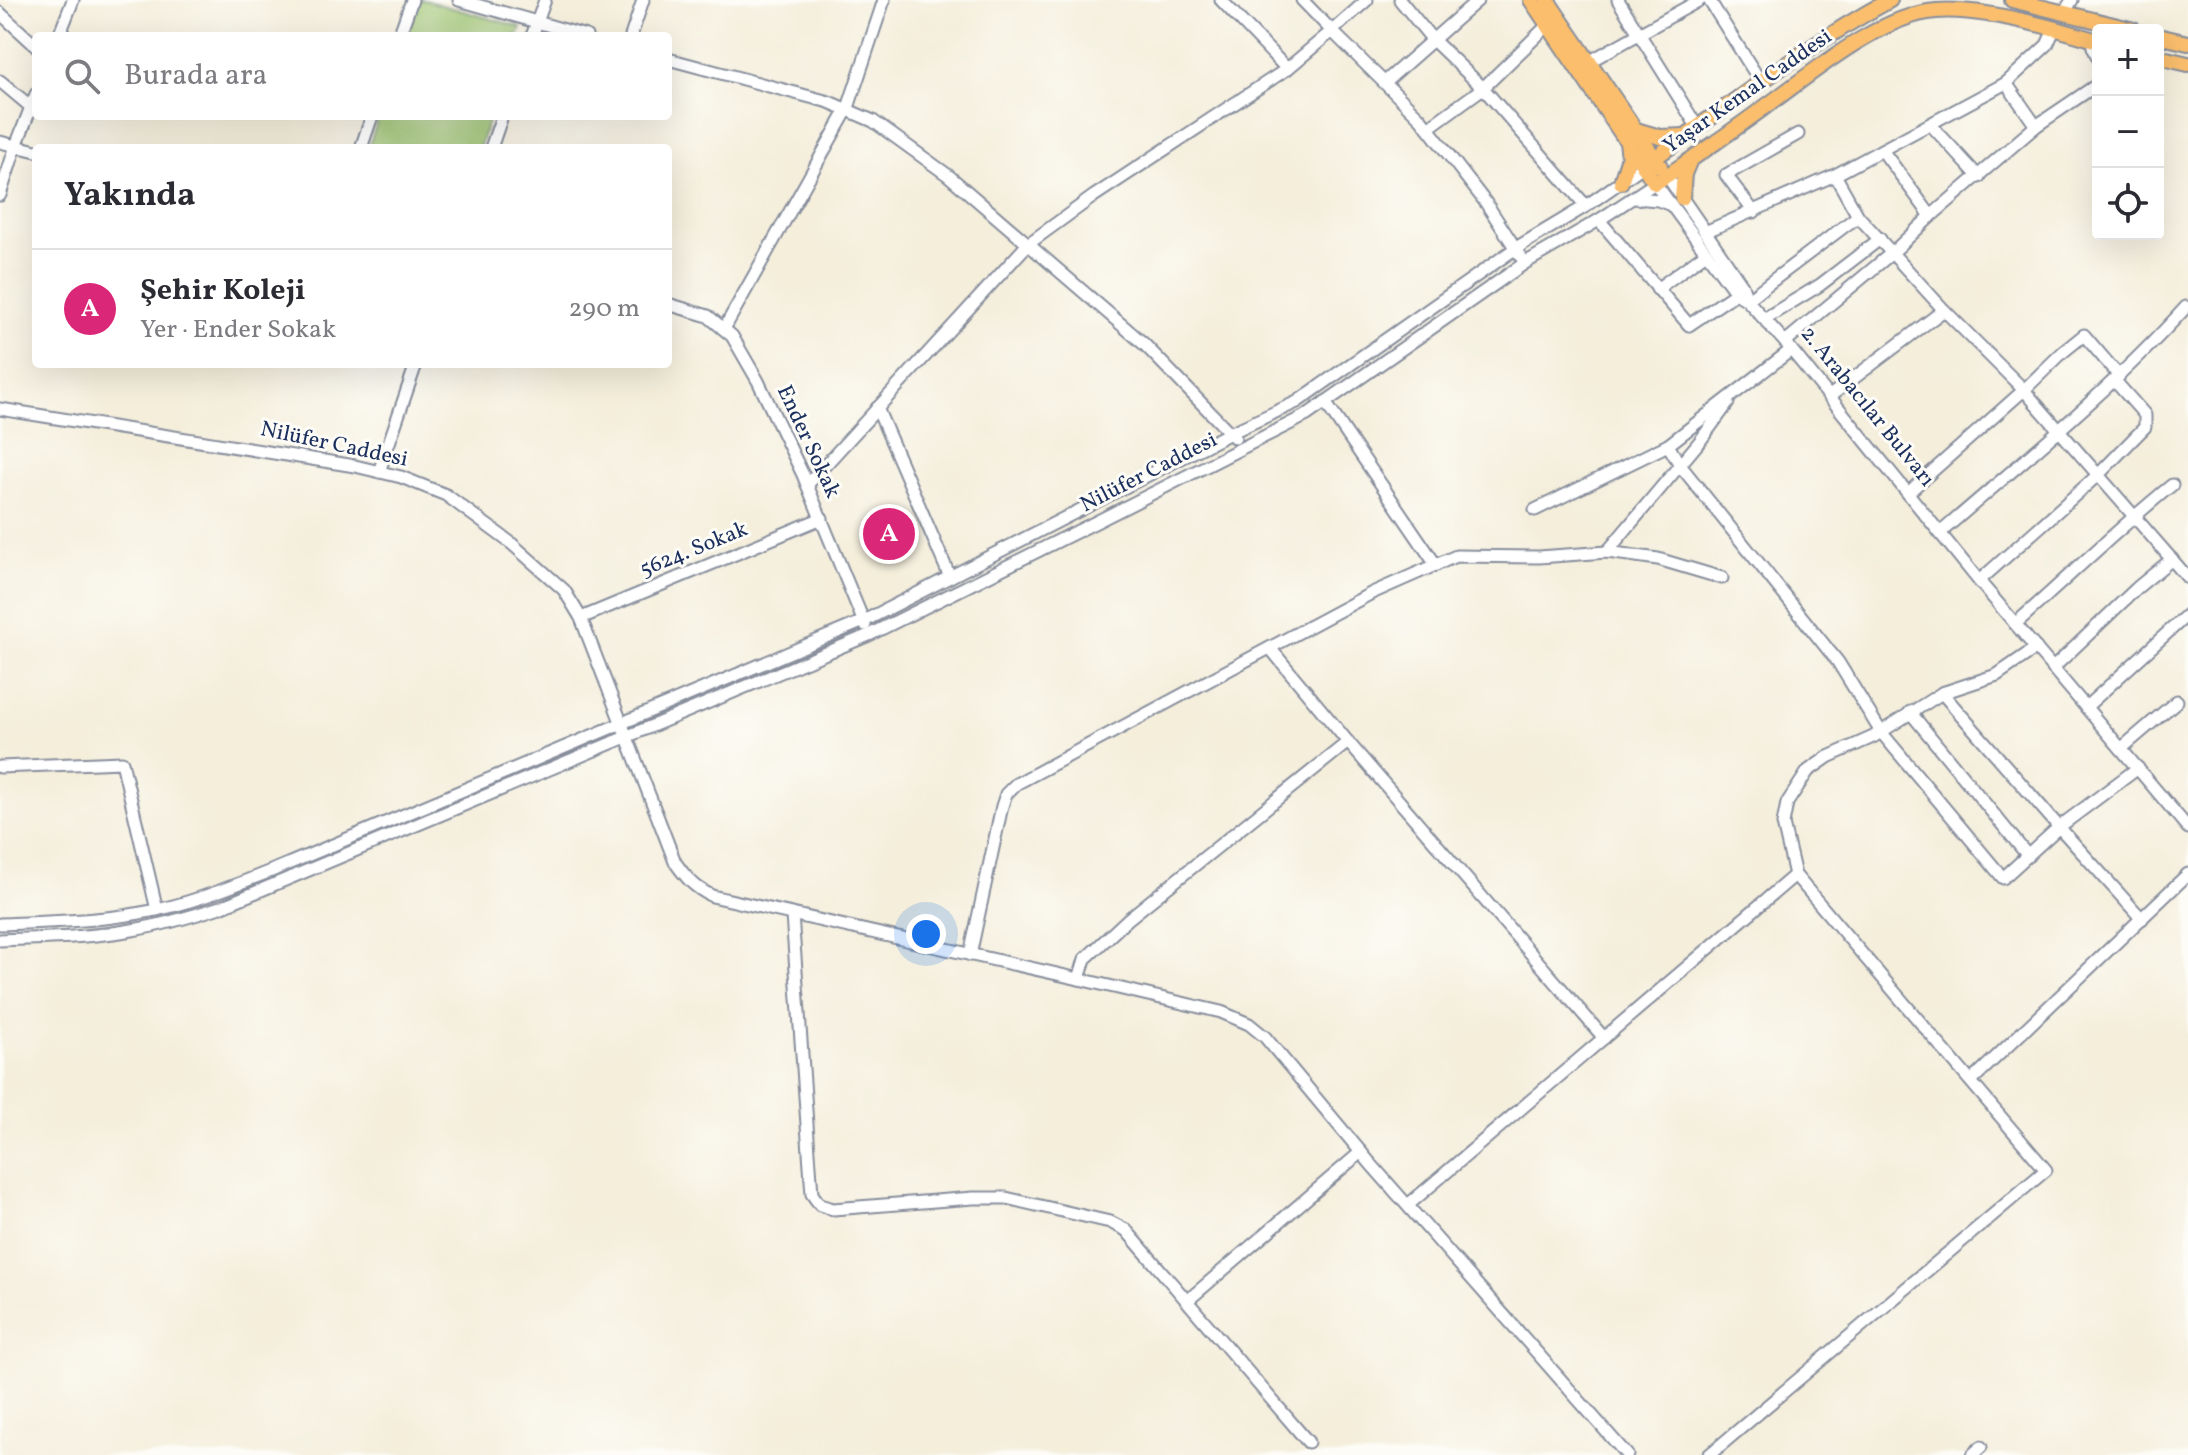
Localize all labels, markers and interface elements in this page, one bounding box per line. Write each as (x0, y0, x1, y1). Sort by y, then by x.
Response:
street label: Yaşar Kemal Caddesi (1657, 22, 1839, 162)
map controls (2092, 24, 2164, 240)
button: + (2092, 24, 2164, 96)
search box (32, 32, 672, 120)
icon: search (60, 54, 104, 98)
text: Burada ara (124, 55, 267, 97)
button: − (2092, 96, 2164, 168)
button: locate (2092, 168, 2164, 240)
text: Yakında (64, 173, 196, 220)
text: Şehir Koleji (140, 270, 306, 312)
text: A (81, 291, 99, 327)
text: 290 m (568, 291, 640, 327)
text: Yer · Ender Sokak (140, 312, 336, 348)
street label: 2. Arabacılar Bulvarı (1792, 320, 1942, 494)
street label: Ender Sokak (768, 380, 848, 504)
street label: Nilüfer Caddesi (257, 414, 411, 476)
street label: Nilüfer Caddesi (1075, 425, 1223, 521)
pin: A (863, 504, 915, 564)
street label: 5624. Sokak (635, 514, 753, 586)
your location (906, 914, 946, 954)

